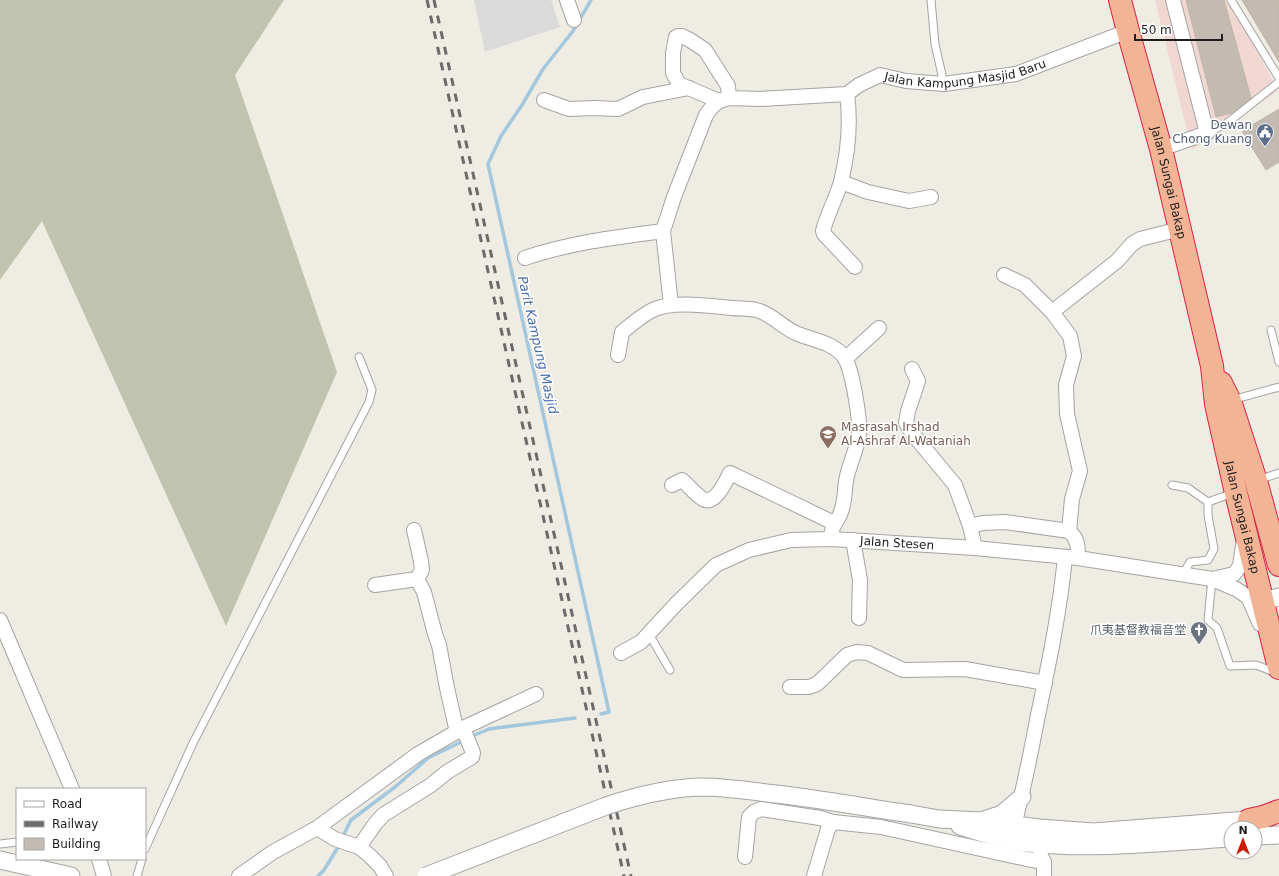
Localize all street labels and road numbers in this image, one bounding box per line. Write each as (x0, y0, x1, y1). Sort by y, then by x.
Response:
street label: Jalan Kampung Masjid Baru (882, 56, 1048, 91)
street label: Jalan Sungai Bakap (1148, 124, 1189, 240)
street label: Jalan Sungai Bakap (1222, 459, 1263, 575)
street label: Jalan Stesen (859, 534, 934, 552)

